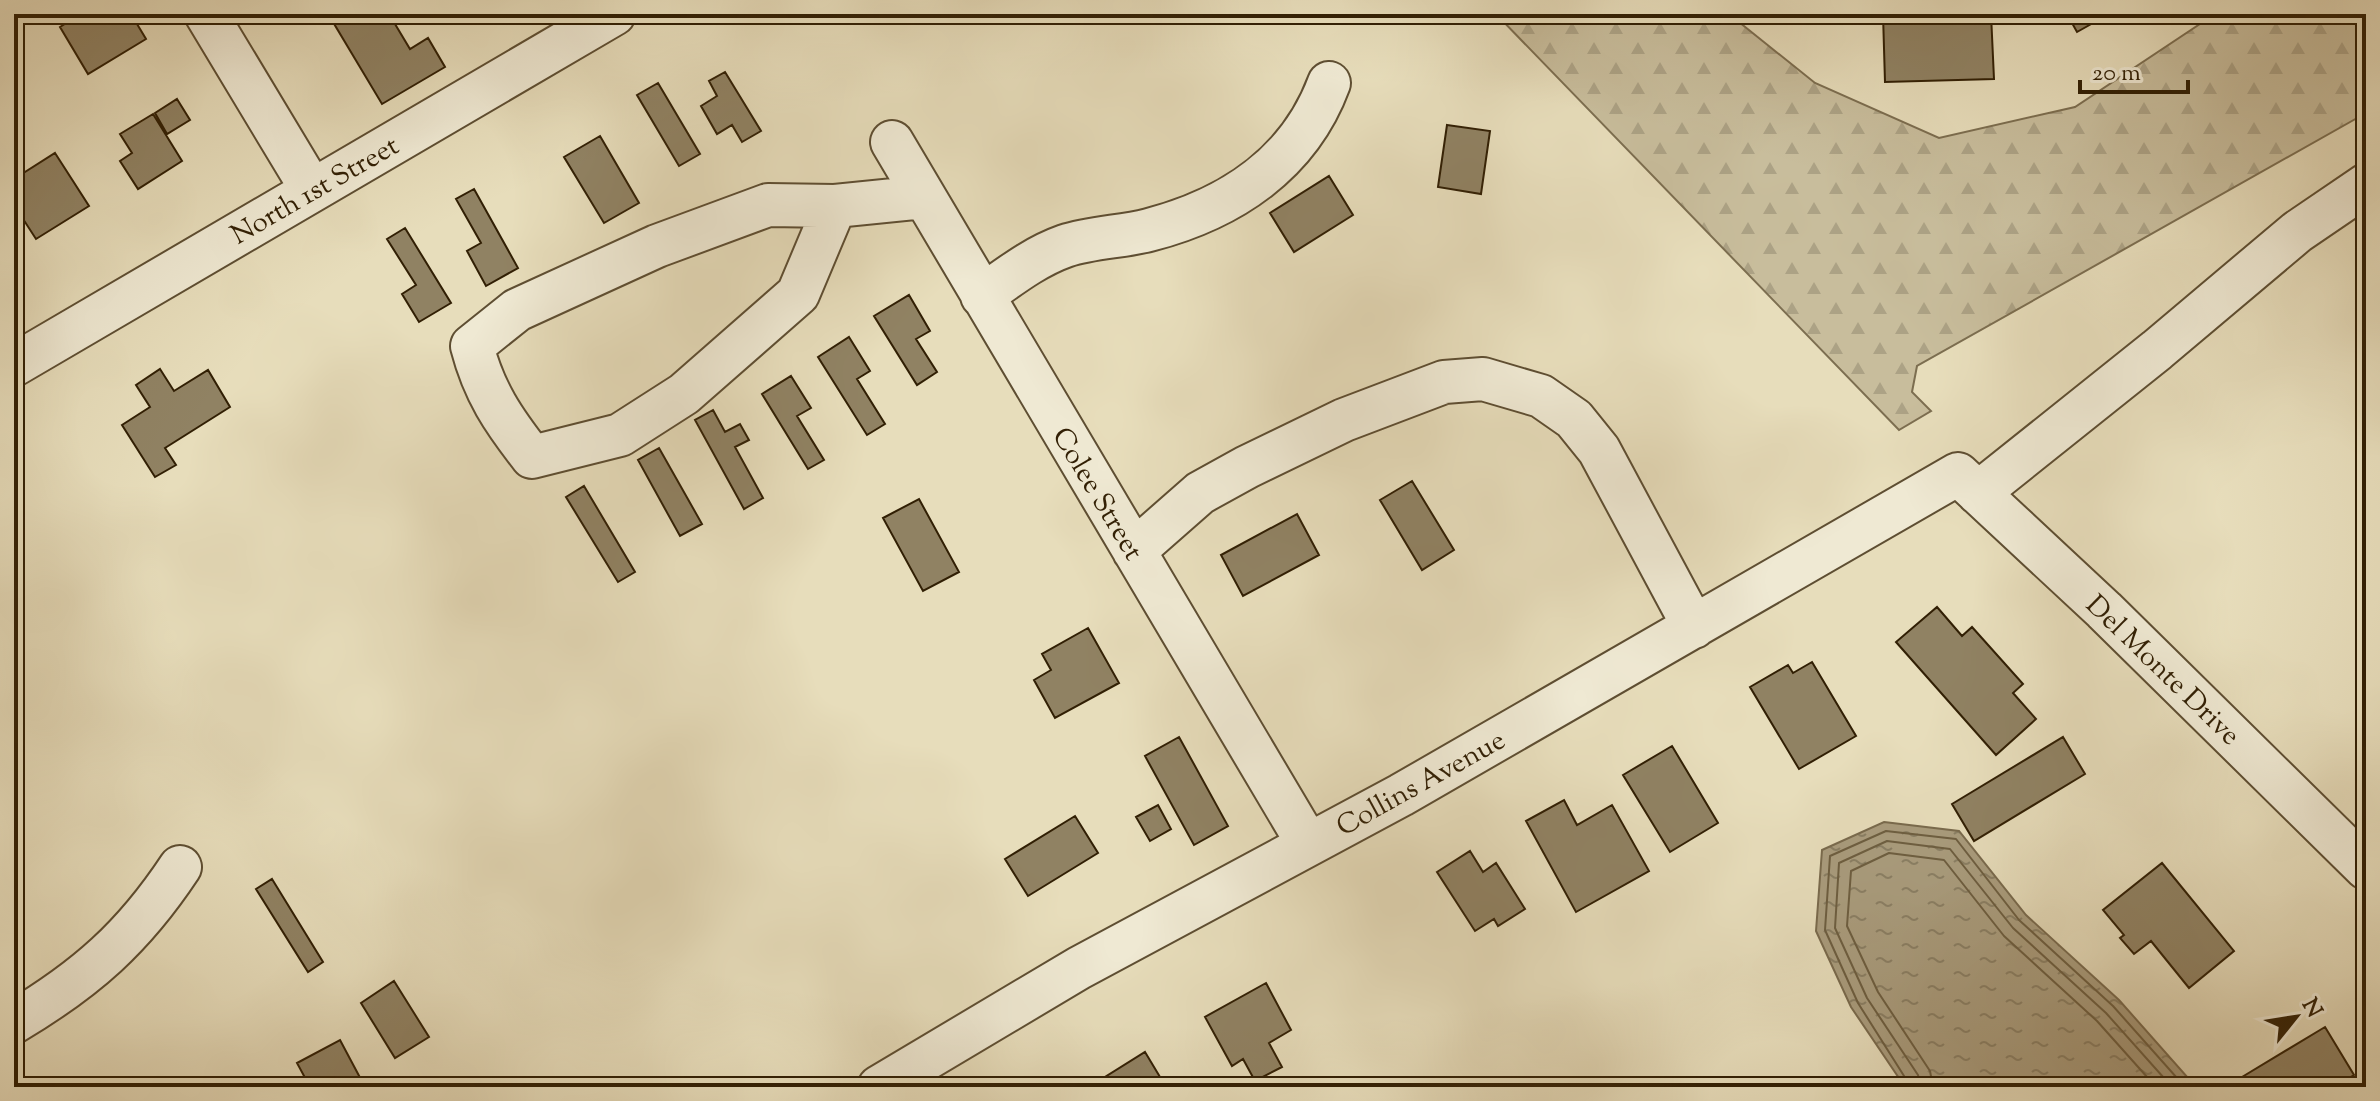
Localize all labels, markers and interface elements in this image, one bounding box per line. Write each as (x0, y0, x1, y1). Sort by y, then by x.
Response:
scale bar (2080, 44, 2188, 94)
text: 20 m (2092, 57, 2141, 91)
street label: North 1st Street (224, 127, 407, 256)
street label: Colee Street (1041, 420, 1152, 569)
street label: Del Monte Drive (2075, 587, 2248, 756)
street label: Collins Avenue (1330, 722, 1513, 848)
north arrow (2256, 977, 2336, 1057)
text: N (2292, 993, 2329, 1024)

